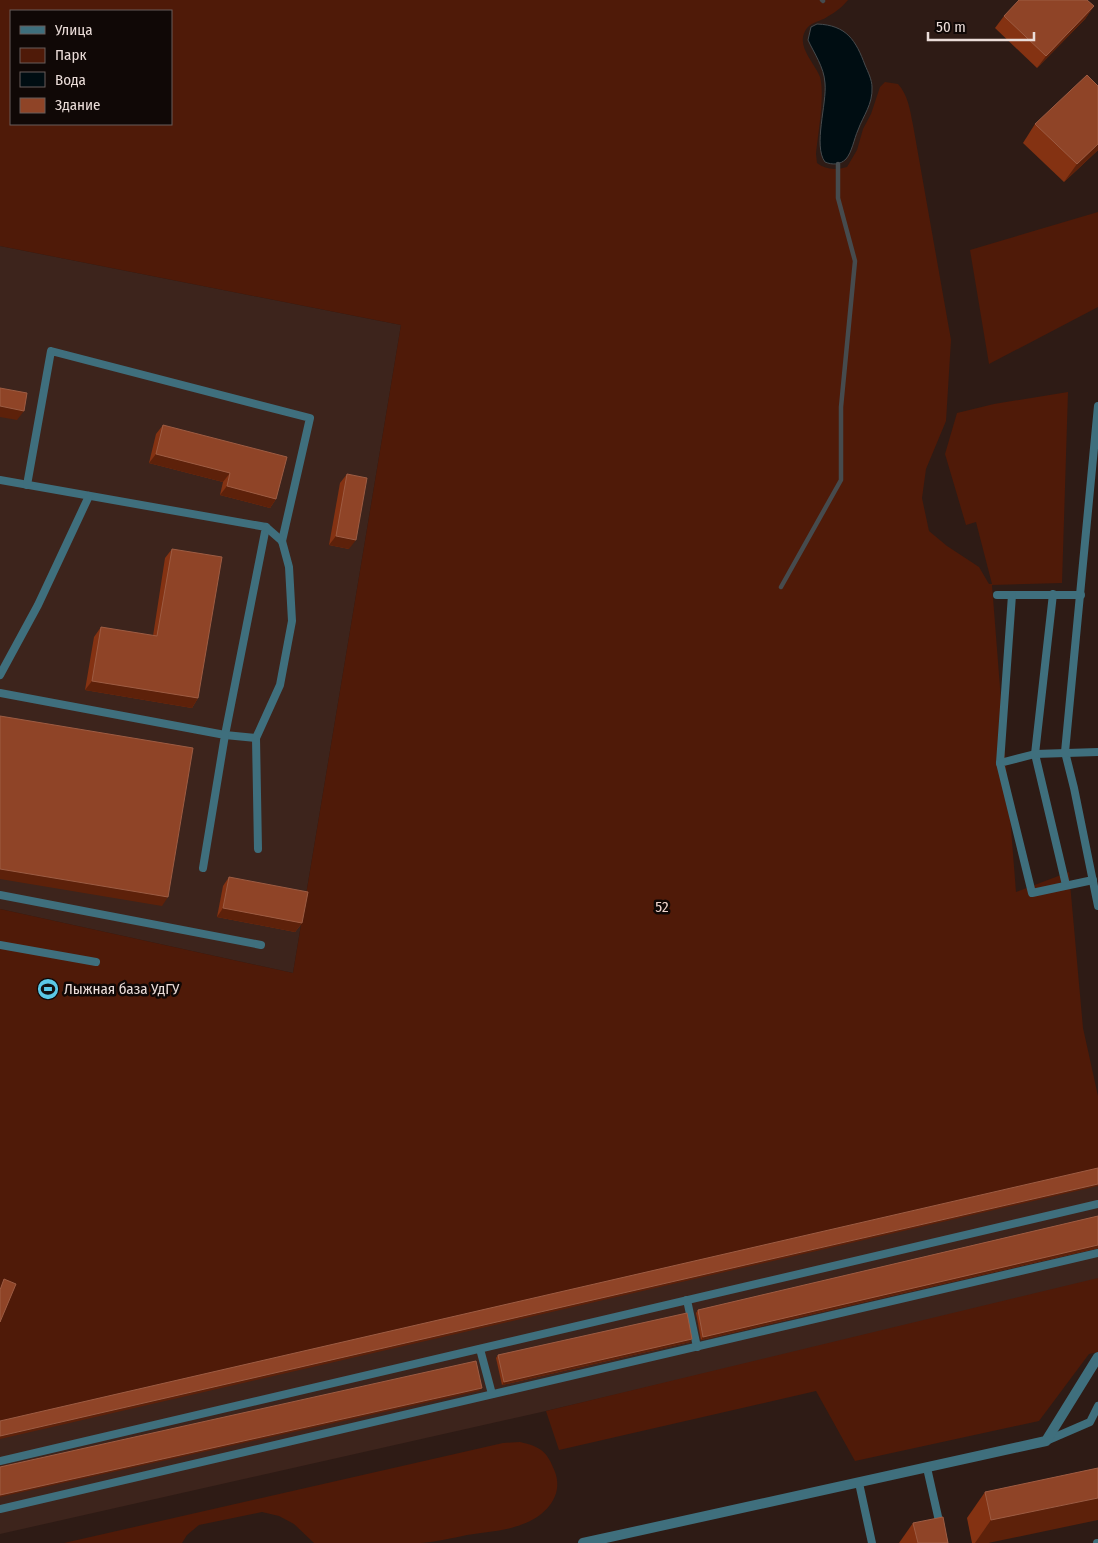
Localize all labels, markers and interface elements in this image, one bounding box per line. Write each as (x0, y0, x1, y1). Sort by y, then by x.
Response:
legend (10, 10, 172, 125)
scale bar (928, 10, 1034, 42)
text: 50 m (936, 18, 966, 36)
text: Улица (54, 21, 93, 39)
text: Парк (55, 46, 86, 64)
text: Вода (55, 71, 86, 89)
text: Здание (55, 96, 101, 114)
park label: 52 (655, 898, 669, 916)
sports icon: Лыжная база УдГУ (36, 977, 60, 1001)
place label: Лыжная база УдГУ (64, 980, 180, 998)

